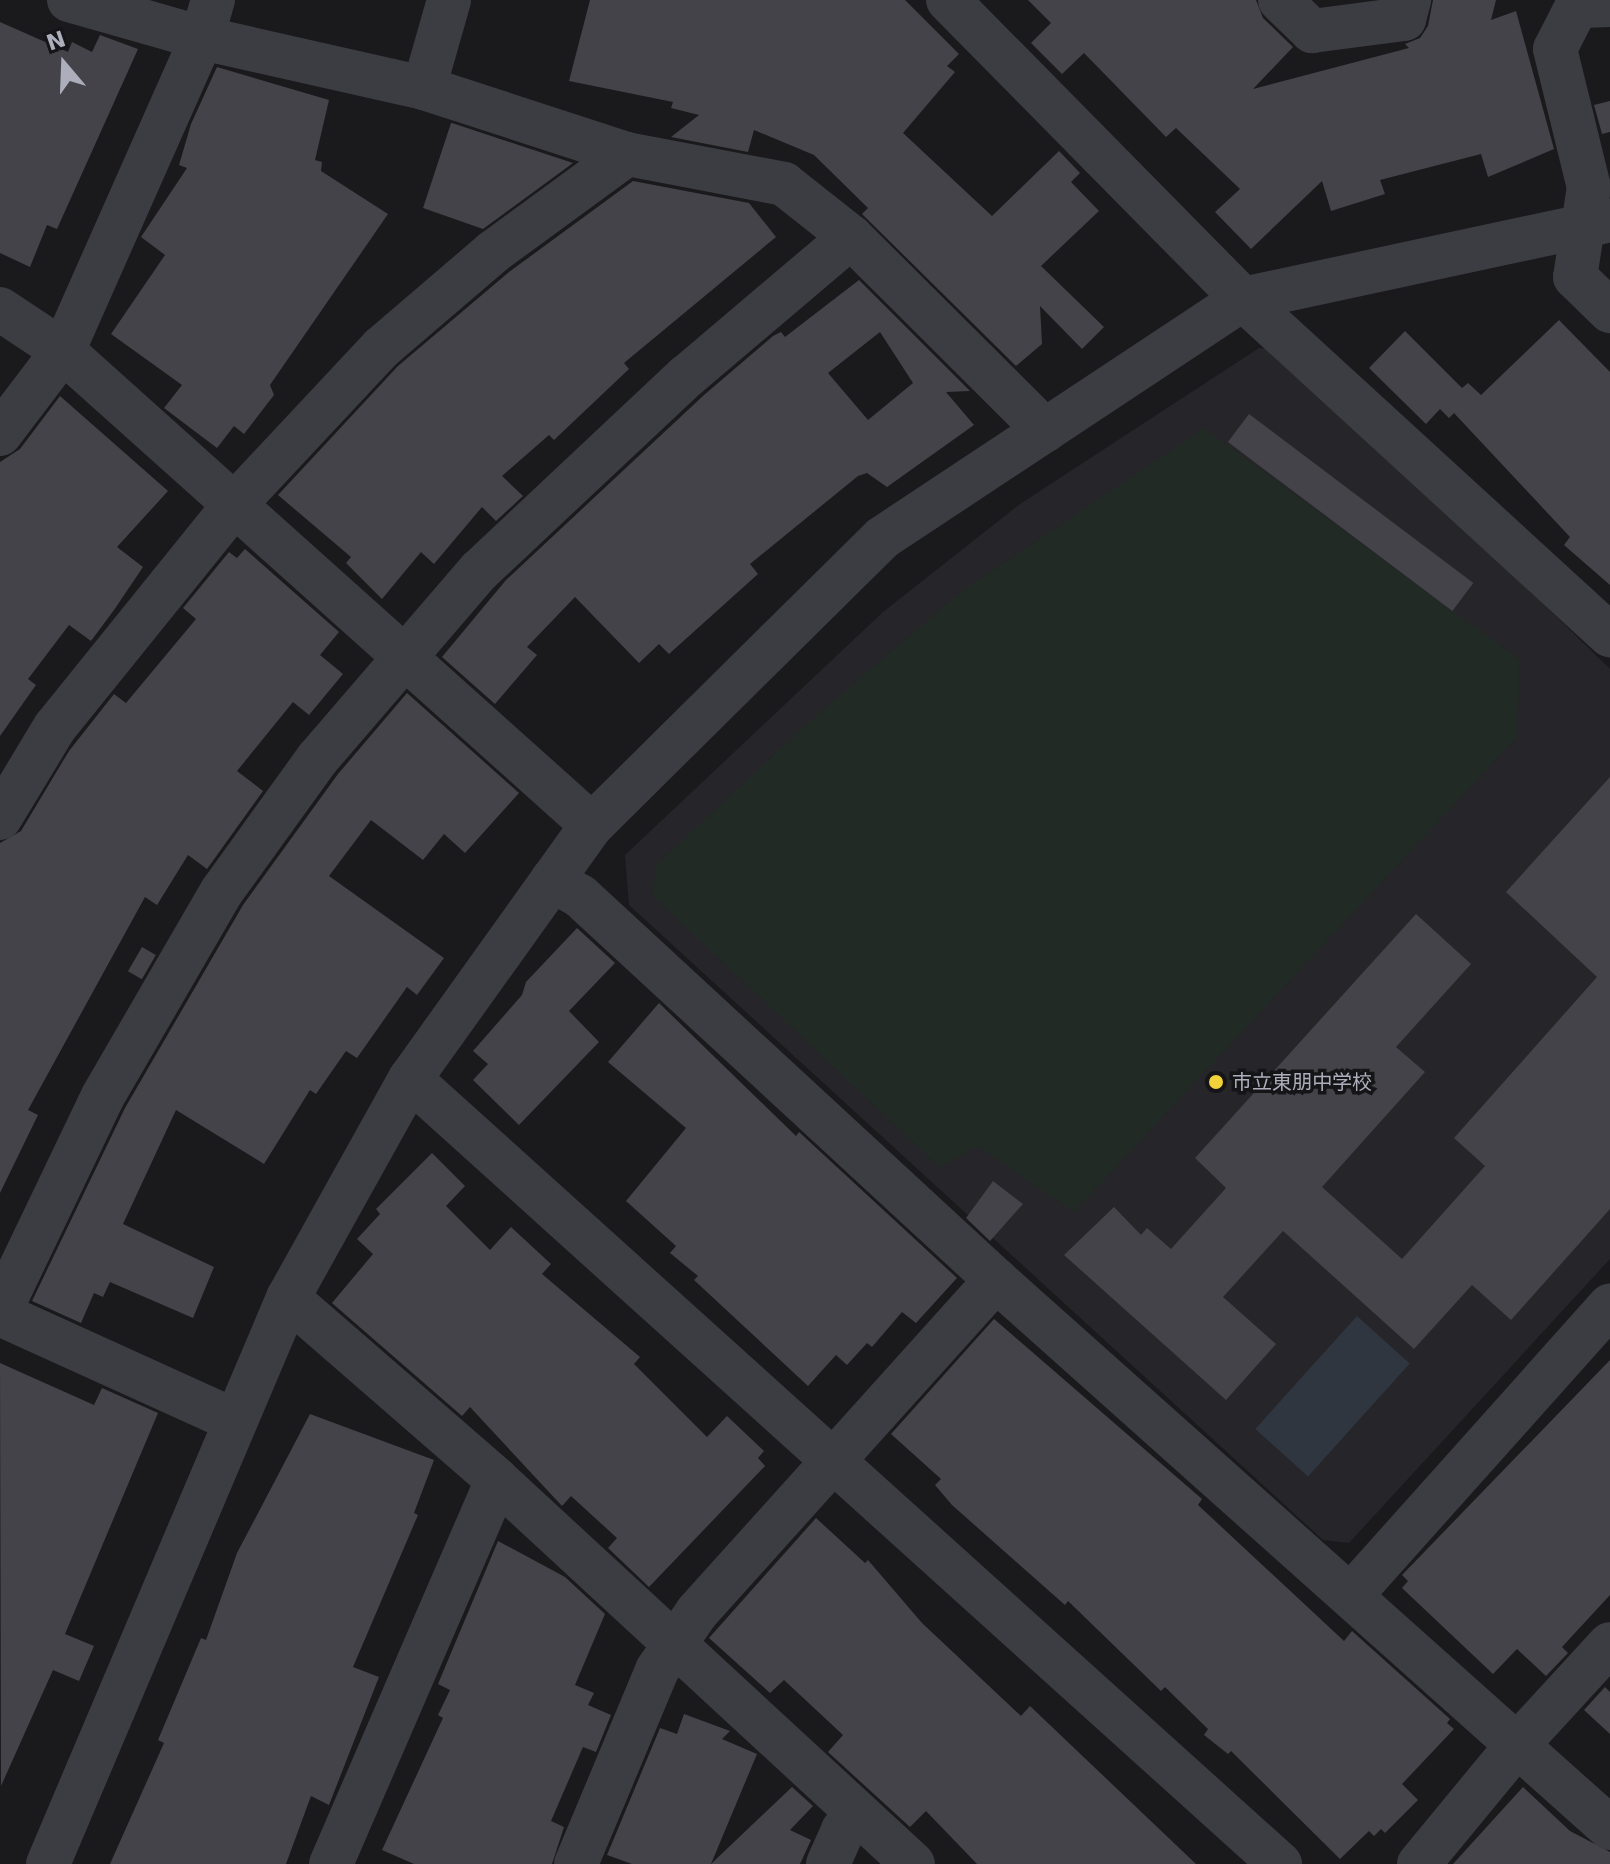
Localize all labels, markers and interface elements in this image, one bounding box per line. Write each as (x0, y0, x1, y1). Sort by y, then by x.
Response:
north arrow (24, 24, 104, 104)
text: N (43, 26, 69, 56)
place label: 市立東朋中学校 (1232, 1070, 1372, 1094)
marker: 市立東朋中学校 (1207, 1073, 1225, 1091)

